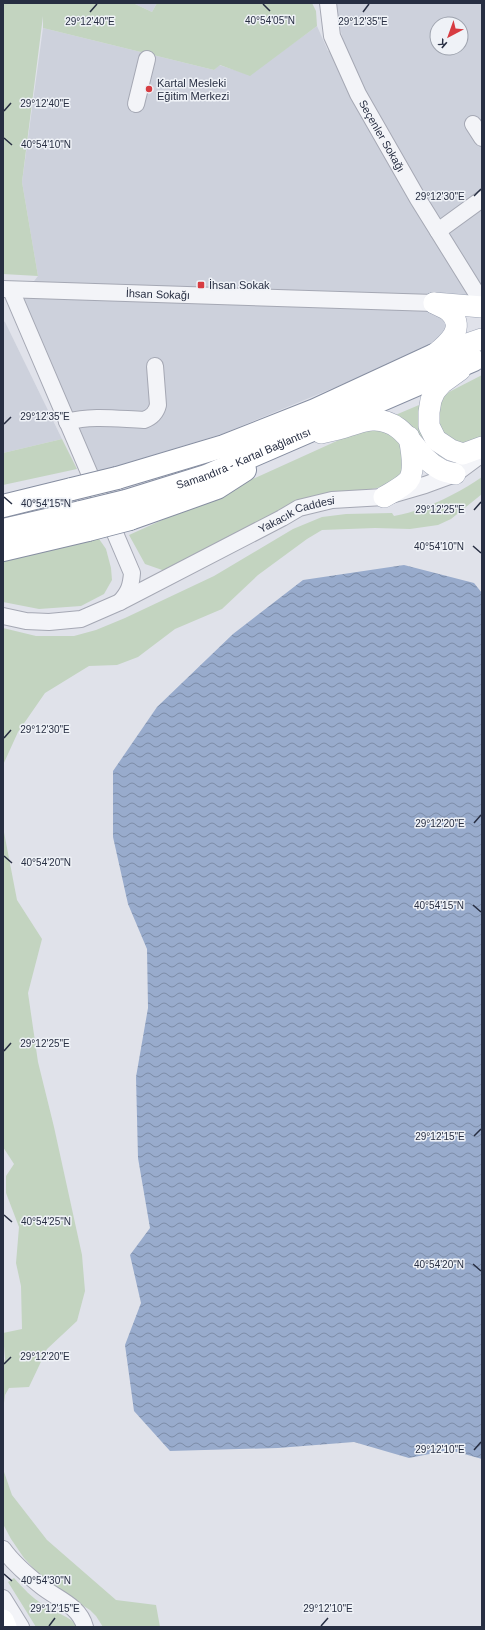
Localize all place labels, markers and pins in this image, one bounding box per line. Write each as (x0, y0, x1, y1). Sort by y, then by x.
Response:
place label: Kartal Mesleki Eğitim Merkezi (157, 77, 229, 102)
marker: Kartal Mesleki Eğitim Merkezi (144, 84, 154, 94)
place label: İhsan Sokak (209, 279, 270, 291)
marker: İhsan Sokak (196, 280, 206, 290)

